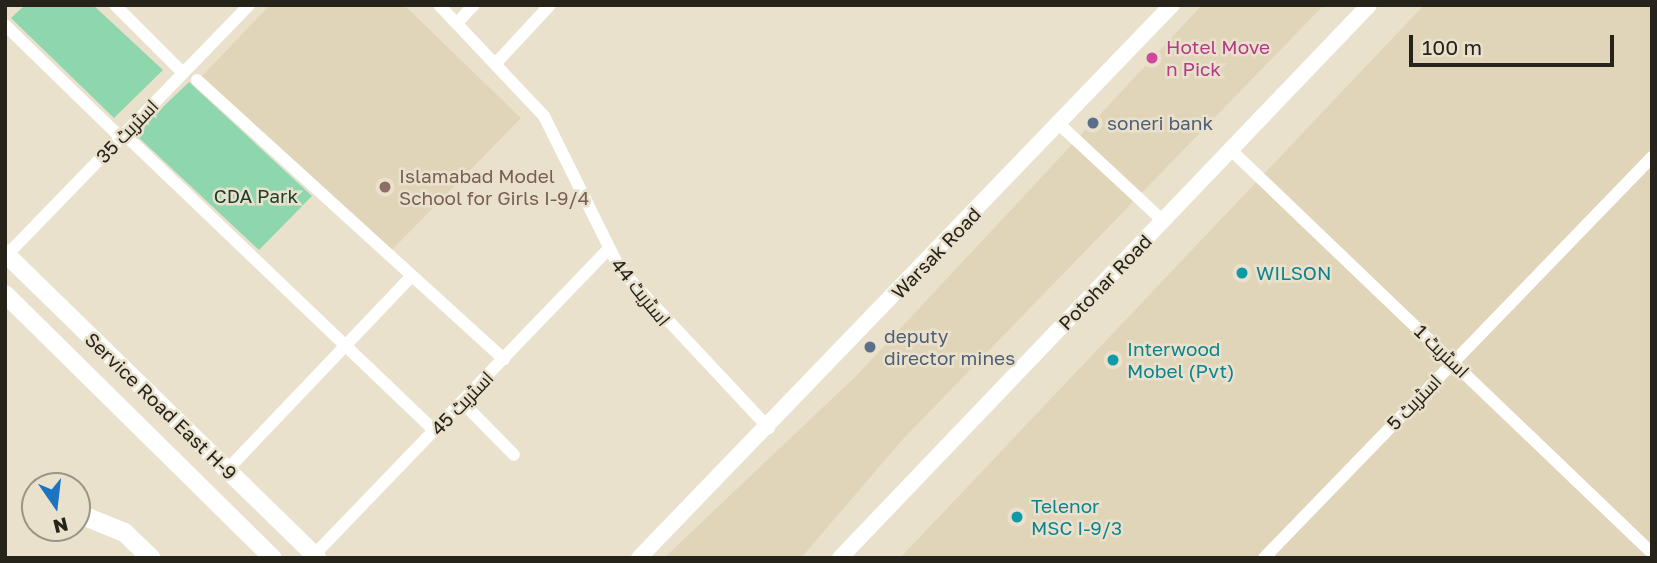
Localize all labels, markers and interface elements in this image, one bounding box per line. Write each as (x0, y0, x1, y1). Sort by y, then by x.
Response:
scale bar (1412, 21, 1617, 65)
text: 100 m (1422, 34, 1482, 60)
place label: Hotel Move n Pick (1166, 36, 1270, 80)
marker: Hotel Move n Pick (1144, 50, 1160, 66)
street label: اسٹریٹ 35 (91, 94, 163, 168)
place label: soneri bank (1107, 112, 1213, 134)
marker: soneri bank (1085, 115, 1101, 131)
place label: Islamabad Model School for Girls I-9/4 (399, 165, 589, 209)
marker: Islamabad Model School for Girls I-9/4 (377, 179, 393, 195)
park label: CDA Park (214, 185, 298, 207)
street label: Warsak Road (887, 202, 985, 304)
street label: Potohar Road (1054, 230, 1156, 334)
street label: اسٹریٹ 44 (607, 253, 675, 331)
place label: WILSON (1256, 262, 1331, 284)
marker: WILSON (1234, 265, 1250, 281)
street label: اسٹریٹ 1 (1410, 320, 1474, 382)
place label: deputy director mines (884, 325, 1015, 369)
street label: Service Road East H-9 (80, 328, 242, 484)
place label: Interwood Mobel (Pvt) (1127, 338, 1234, 382)
marker: deputy director mines (862, 339, 878, 355)
marker: Interwood Mobel (Pvt) (1105, 352, 1121, 368)
street label: اسٹریٹ 45 (426, 366, 498, 440)
street label: اسٹریٹ 5 (1382, 369, 1446, 435)
north arrow (21, 472, 91, 542)
place label: Telenor MSC I-9/3 (1031, 495, 1122, 539)
marker: Telenor MSC I-9/3 (1009, 509, 1025, 525)
text: N (51, 513, 71, 539)

